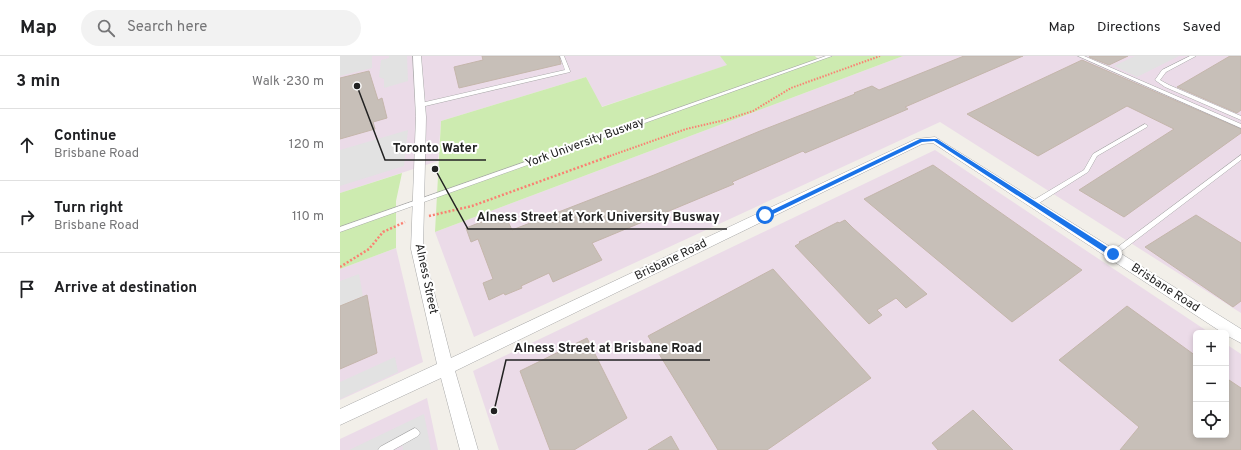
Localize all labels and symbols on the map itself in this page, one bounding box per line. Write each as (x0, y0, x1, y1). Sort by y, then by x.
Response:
street label: York University Busway (523, 114, 647, 172)
callout: Toronto Water (385, 135, 486, 160)
text: Toronto Water (393, 141, 478, 157)
callout: Alness Street at York University Busway (468, 204, 727, 229)
route start (756, 206, 774, 224)
text: Alness Street at York University Busway (476, 210, 720, 226)
street label: Brisbane Road (632, 236, 710, 284)
street label: Alness Street (411, 242, 441, 316)
route end (1104, 245, 1122, 263)
street label: Brisbane Road (1128, 260, 1202, 316)
callout: Alness Street at Brisbane Road (506, 335, 710, 360)
text: Alness Street at Brisbane Road (514, 341, 702, 357)

